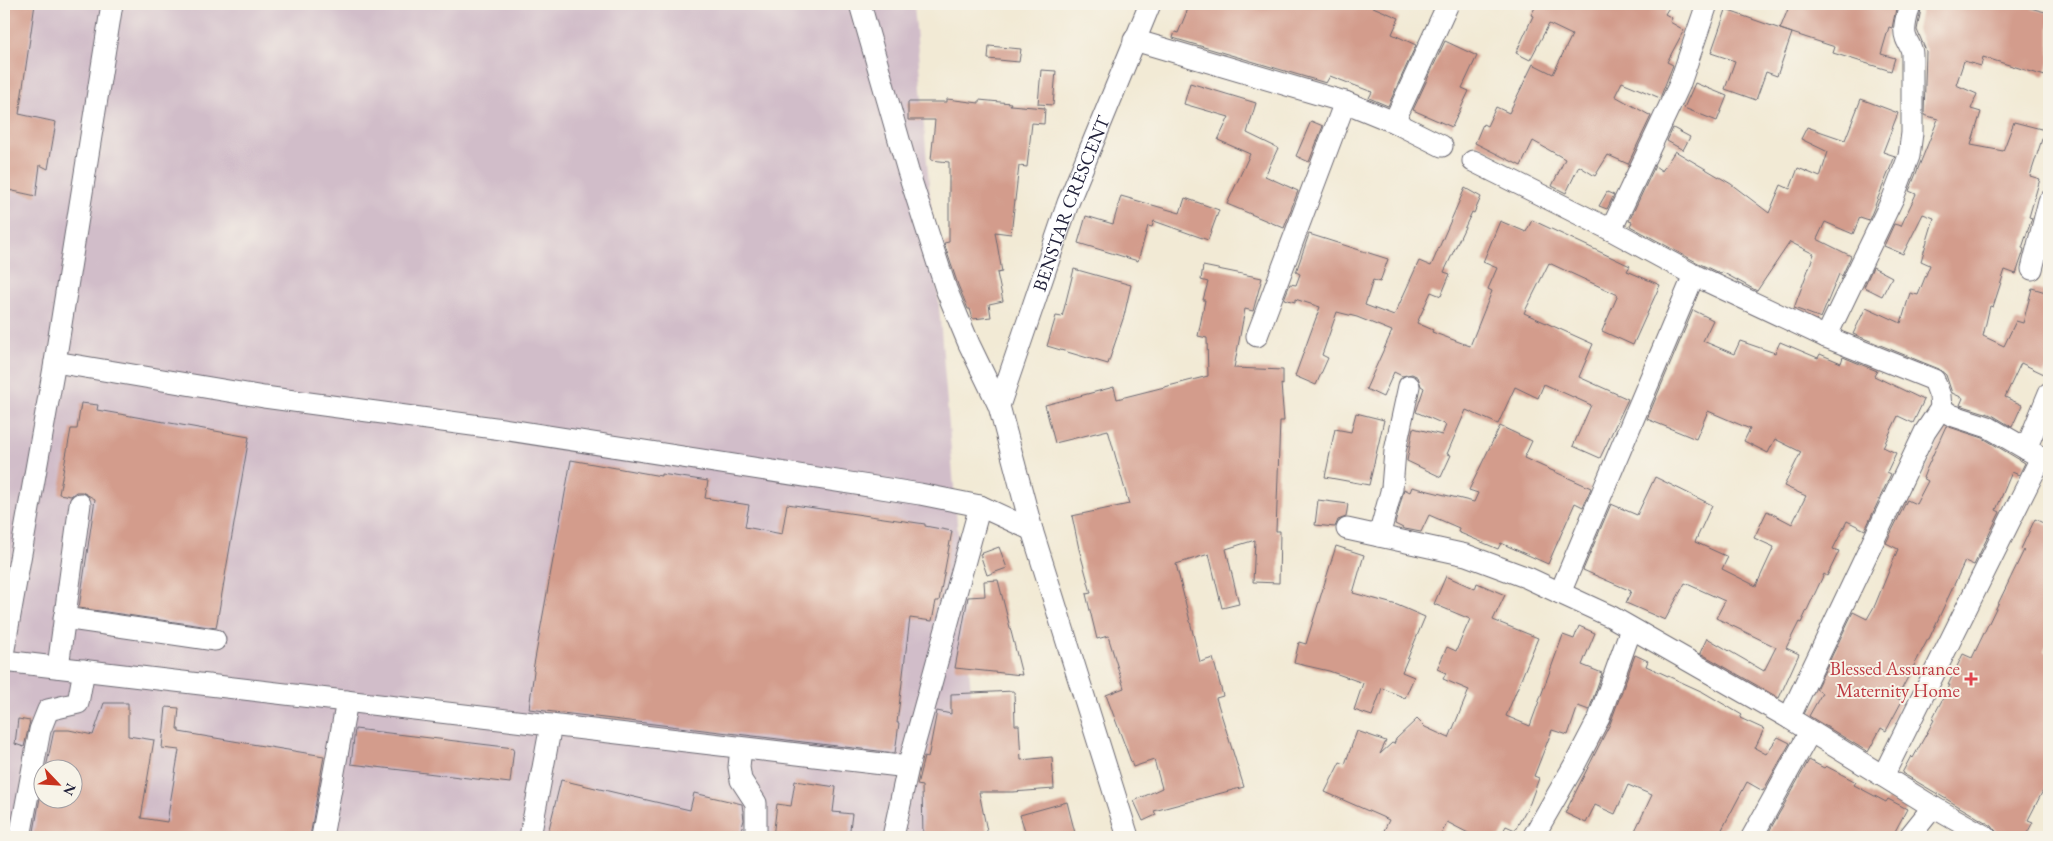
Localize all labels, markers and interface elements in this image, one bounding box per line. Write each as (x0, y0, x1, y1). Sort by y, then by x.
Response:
street label: BENSTAR CRESCENT (1026, 111, 1115, 295)
place label: Blessed Assurance Maternity Home (1830, 656, 1960, 703)
marker: Blessed Assurance Maternity Home (1964, 672, 1978, 686)
north arrow (32, 758, 82, 808)
text: N (59, 781, 80, 799)

